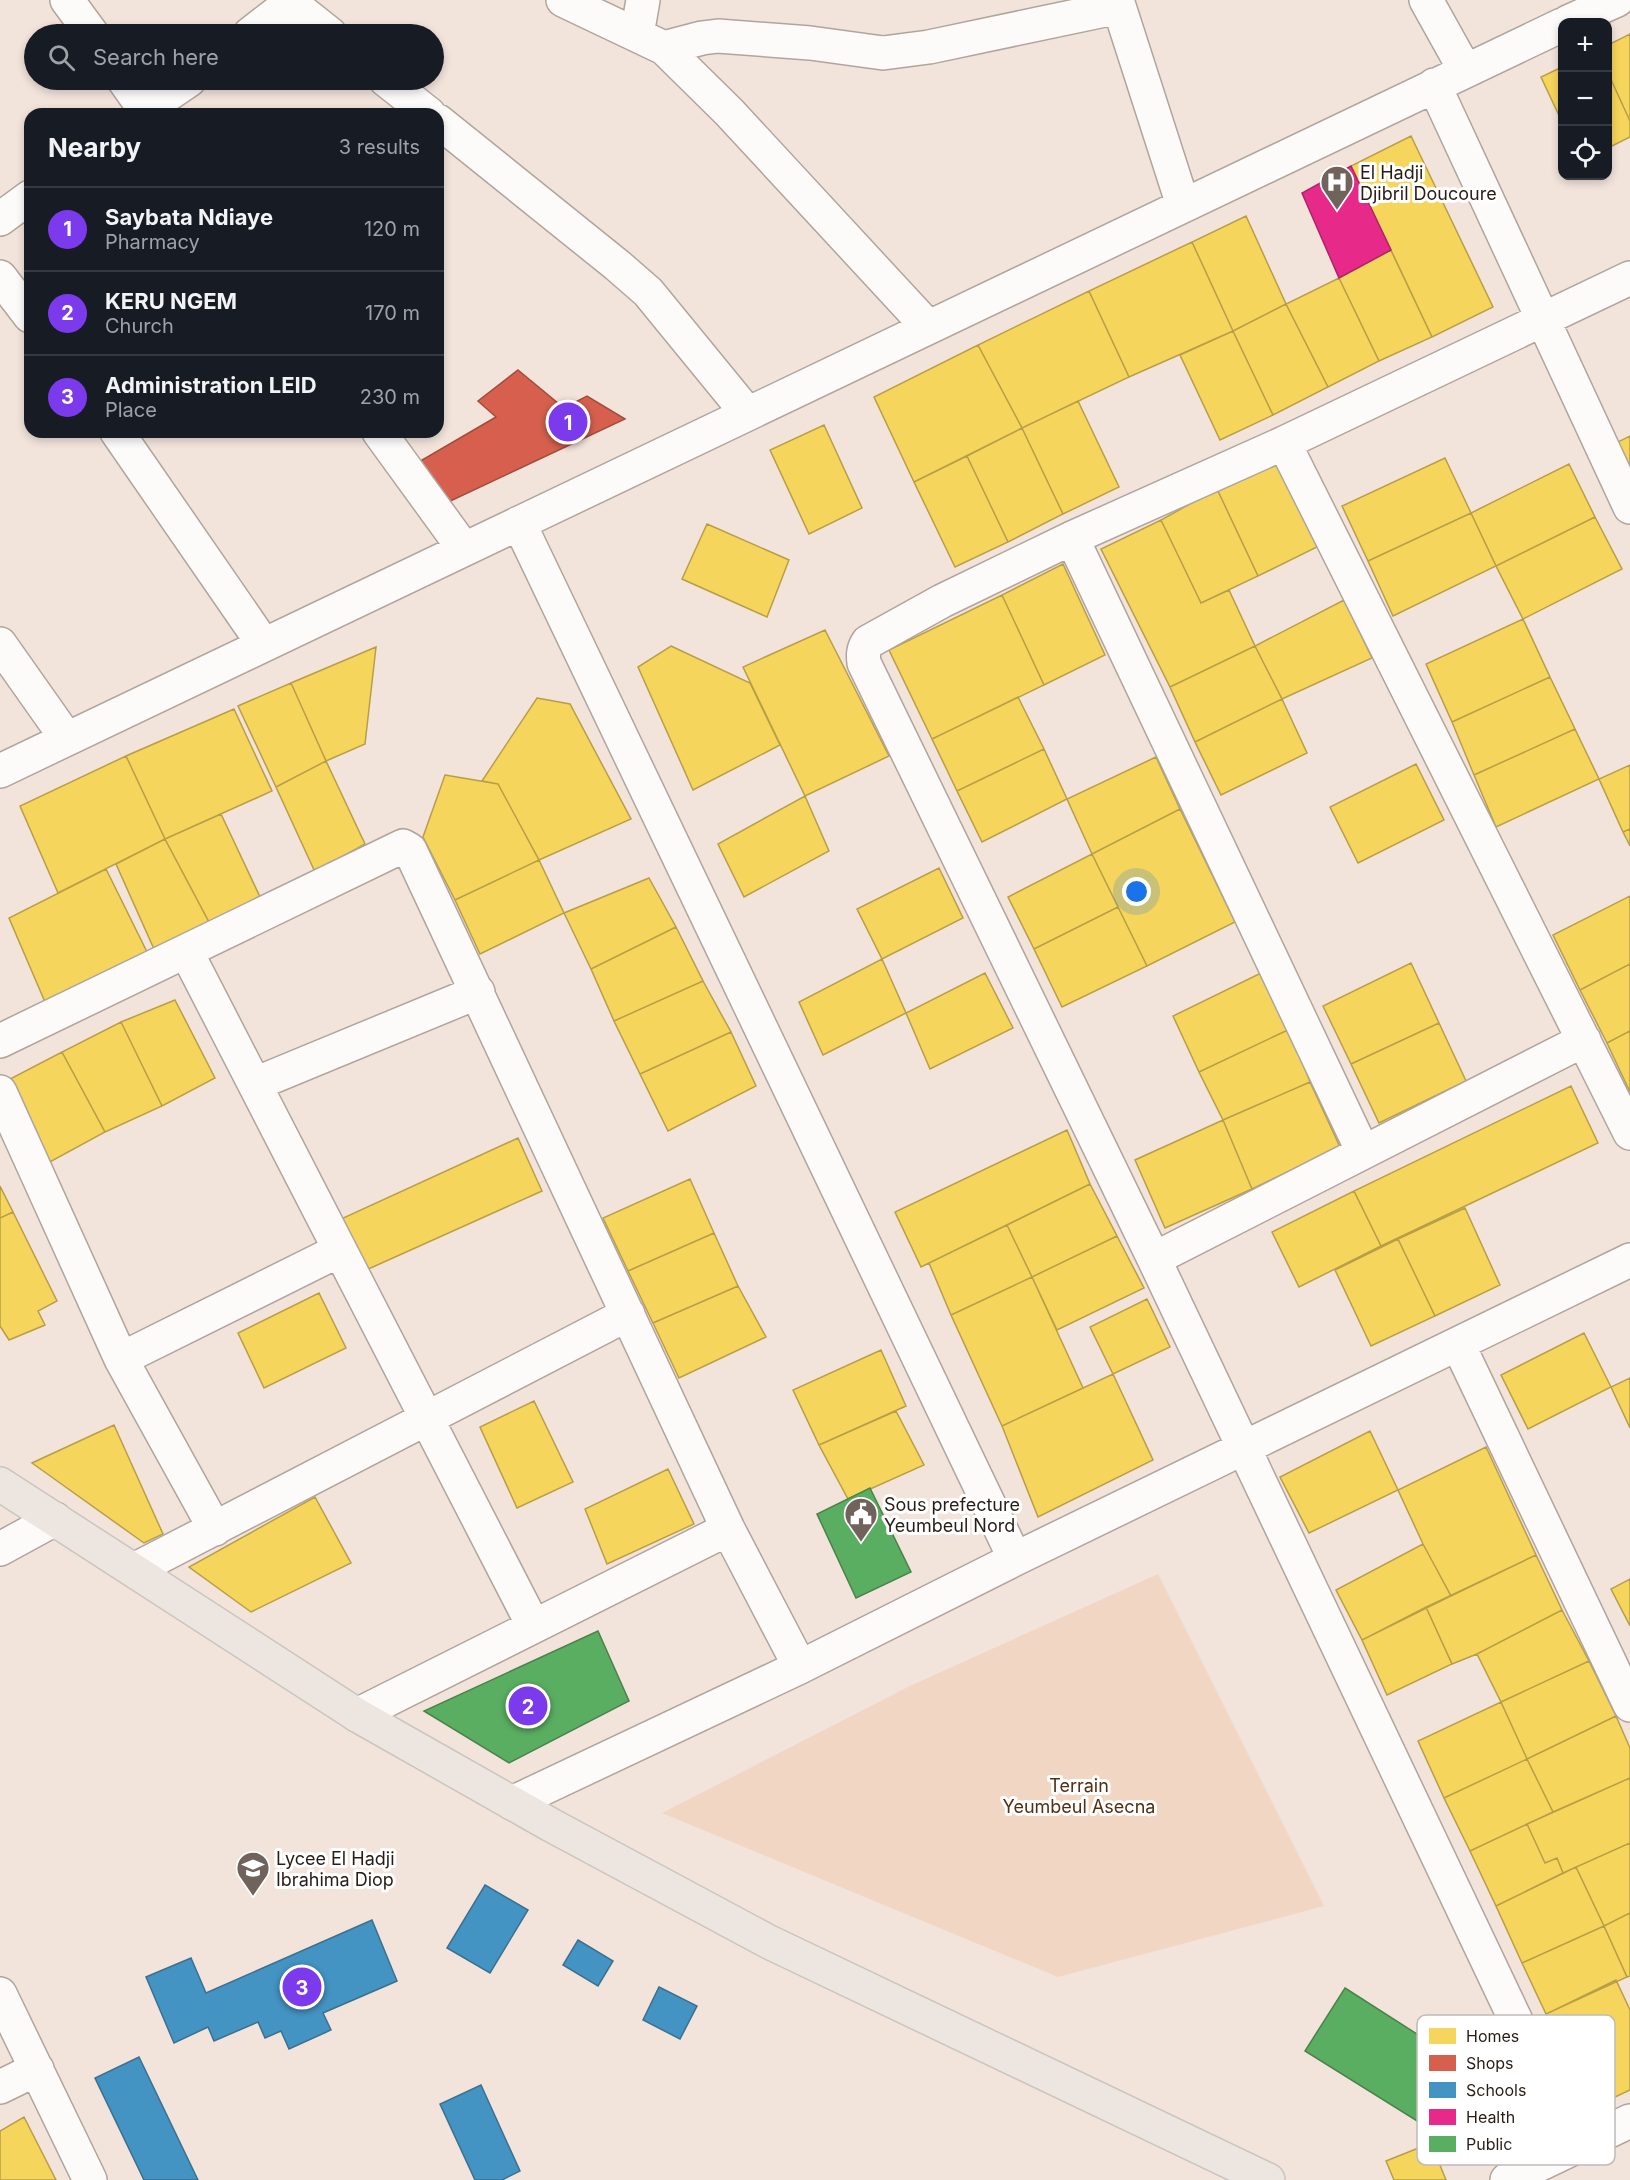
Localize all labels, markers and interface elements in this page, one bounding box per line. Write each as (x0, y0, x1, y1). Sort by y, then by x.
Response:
map controls (1558, 18, 1612, 180)
button: + (1558, 18, 1612, 72)
search box (24, 24, 444, 90)
icon: search (45, 41, 78, 74)
text: Search here (93, 44, 219, 70)
button: − (1558, 72, 1612, 126)
button: locate (1558, 126, 1612, 180)
text: Nearby (48, 132, 141, 163)
text: 3 results (339, 135, 420, 159)
place label: El Hadji Djibril Doucoure (1360, 162, 1497, 204)
hospital icon: El Hadji Djibril Doucoure (1319, 164, 1355, 211)
text: Saybata Ndiaye (105, 204, 273, 230)
text: 1 (63, 217, 72, 241)
text: 120 m (364, 217, 420, 241)
text: Pharmacy (105, 230, 200, 254)
text: KERU NGEM (105, 288, 237, 314)
text: 2 (61, 301, 74, 325)
text: 170 m (365, 301, 420, 325)
text: Church (105, 314, 174, 338)
text: Administration LEID (105, 372, 317, 398)
text: 3 (61, 385, 74, 409)
text: 230 m (360, 385, 420, 409)
text: Place (105, 398, 157, 422)
pin: 1 (548, 400, 588, 444)
your location (1122, 877, 1151, 906)
place label: Sous prefecture Yeumbeul Nord (884, 1494, 1020, 1536)
public building icon: Sous prefecture Yeumbeul Nord (843, 1496, 879, 1543)
pin: 2 (508, 1684, 548, 1728)
park label: Terrain Yeumbeul Asecna (1003, 1775, 1155, 1817)
place label: Lycee El Hadji Ibrahima Diop (276, 1848, 395, 1890)
school or university icon: Lycee El Hadji Ibrahima Diop (235, 1850, 271, 1897)
pin: 3 (282, 1964, 322, 2010)
legend (1417, 2015, 1615, 2165)
text: Homes (1466, 2026, 1519, 2046)
text: Shops (1466, 2053, 1514, 2073)
text: Schools (1466, 2080, 1526, 2100)
text: Health (1466, 2107, 1515, 2127)
text: Public (1466, 2134, 1512, 2154)

